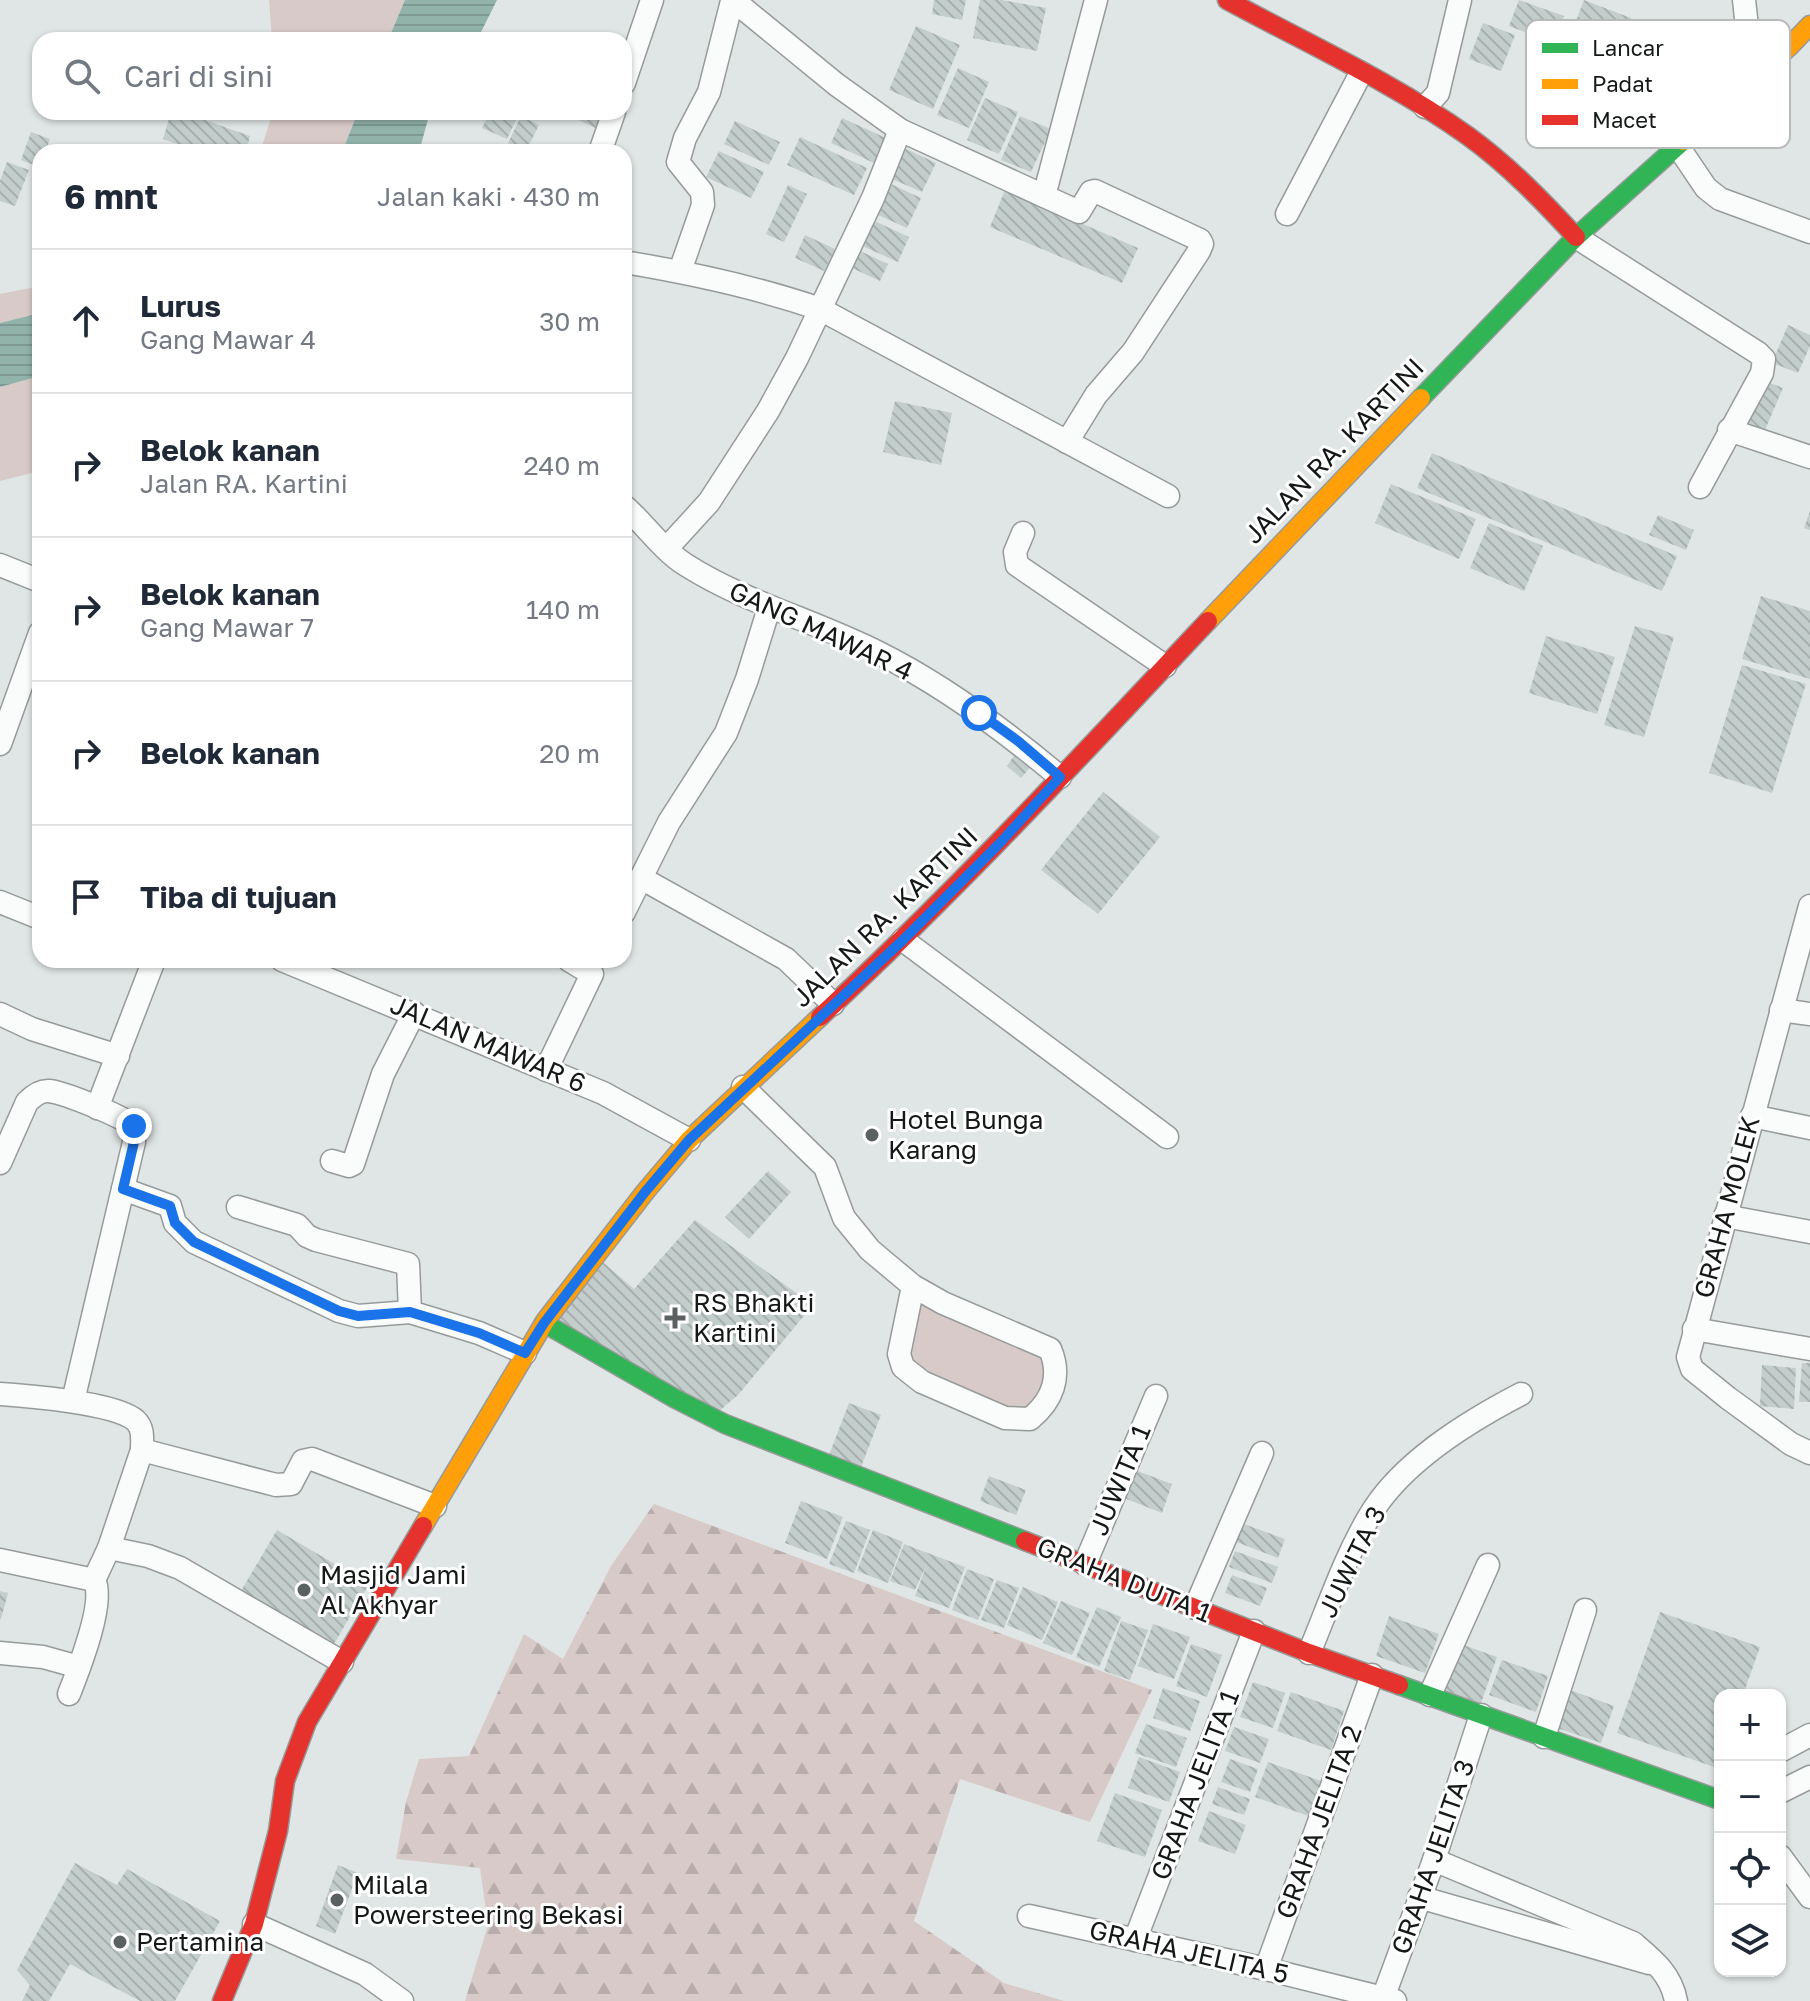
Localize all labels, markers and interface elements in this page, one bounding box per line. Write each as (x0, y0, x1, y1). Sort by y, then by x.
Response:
legend (1526, 20, 1790, 148)
search box (32, 32, 632, 120)
text: Lancar (1592, 34, 1664, 61)
icon: search (60, 54, 104, 98)
text: Cari di sini (124, 58, 273, 94)
text: Padat (1592, 70, 1653, 97)
text: Macet (1592, 106, 1657, 133)
text: 6 mnt (64, 176, 158, 216)
text: Jalan kaki · 430 m (377, 181, 600, 212)
text: Lurus (140, 288, 221, 324)
icon: ahead (64, 299, 108, 343)
text: 30 m (539, 306, 600, 337)
text: Gang Mawar 4 (140, 324, 316, 355)
street label: JALAN RA. KARTINI (1237, 352, 1430, 550)
text: Belok kanan (140, 432, 320, 468)
icon: right (64, 443, 108, 487)
text: 240 m (523, 450, 600, 481)
text: Jalan RA. Kartini (140, 468, 348, 499)
street label: GANG MAWAR 4 (725, 574, 918, 687)
text: Belok kanan (140, 576, 320, 612)
icon: right (64, 587, 108, 631)
text: 140 m (526, 594, 600, 625)
text: Gang Mawar 7 (140, 612, 314, 643)
route start (961, 695, 997, 731)
icon: right (64, 731, 108, 775)
text: Belok kanan (140, 735, 320, 771)
text: 20 m (539, 738, 600, 769)
street label: JALAN RA. KARTINI (786, 820, 984, 1013)
icon: arrive (64, 875, 108, 919)
text: Tiba di tujuan (140, 879, 337, 915)
street label: JALAN MAWAR 6 (386, 988, 591, 1099)
place label: Hotel Bunga Karang (888, 1104, 1043, 1165)
route end (116, 1108, 152, 1144)
street label: GRAHA MOLEK (1687, 1112, 1766, 1301)
marker: Hotel Bunga Karang (863, 1126, 881, 1144)
place label: RS Bhakti Kartini (693, 1287, 815, 1348)
marker: RS Bhakti Kartini (664, 1307, 686, 1329)
street label: JUWITA 1 (1082, 1420, 1157, 1540)
street label: JUWITA 3 (1311, 1501, 1392, 1622)
street label: GRAHA DUTA 1 (1033, 1531, 1216, 1629)
place label: Masjid Jami Al Akhyar (320, 1559, 466, 1620)
marker: Masjid Jami Al Akhyar (295, 1581, 313, 1599)
street label: GRAHA JELITA 1 (1144, 1685, 1245, 1884)
map controls (1714, 1689, 1786, 1977)
button: + (1714, 1689, 1786, 1761)
street label: GRAHA JELITA 2 (1269, 1721, 1368, 1923)
street label: GRAHA JELITA 3 (1385, 1756, 1480, 1958)
button: − (1714, 1761, 1786, 1833)
button: locate (1714, 1833, 1786, 1905)
place label: Milala Powersteering Bekasi (353, 1869, 623, 1930)
marker: Milala Powersteering Bekasi (328, 1891, 346, 1909)
button: layers (1714, 1905, 1786, 1977)
street label: GRAHA JELITA 5 (1087, 1914, 1292, 1989)
place label: Pertamina (136, 1926, 264, 1957)
marker: Pertamina (111, 1933, 129, 1951)

